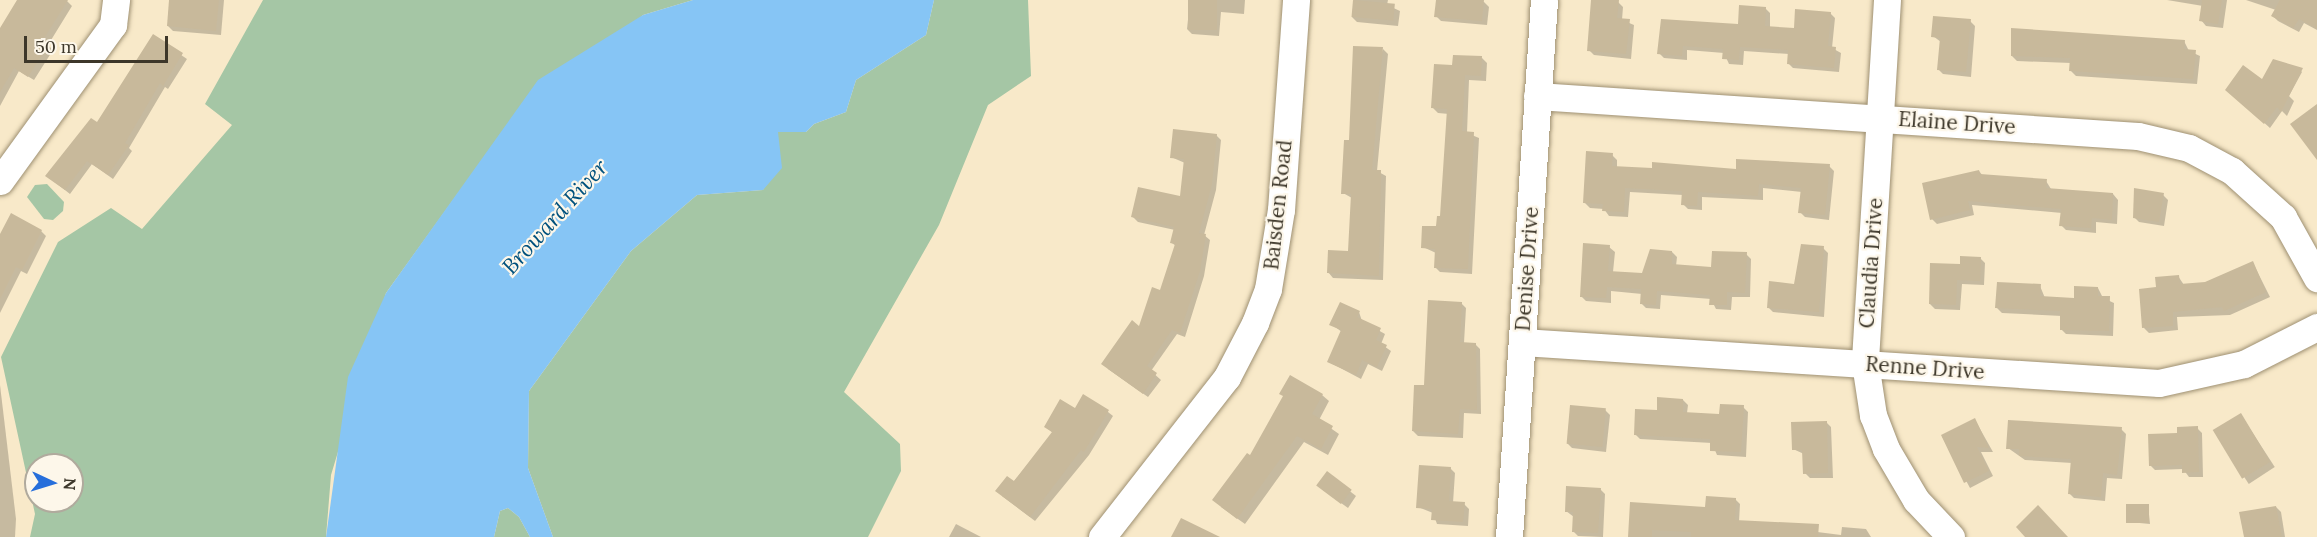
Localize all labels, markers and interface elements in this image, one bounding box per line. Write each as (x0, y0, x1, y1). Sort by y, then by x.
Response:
scale bar (27, 24, 171, 62)
text: 50 m (35, 35, 77, 58)
street label: Elaine Drive (1897, 106, 2017, 140)
street label: Baisden Road (1259, 139, 1297, 271)
water label: Broward River (497, 154, 613, 280)
street label: Claudia Drive (1854, 197, 1888, 329)
street label: Denise Drive (1510, 206, 1544, 332)
street label: Renne Drive (1865, 351, 1985, 385)
north arrow (24, 453, 84, 513)
text: N (60, 477, 80, 491)

